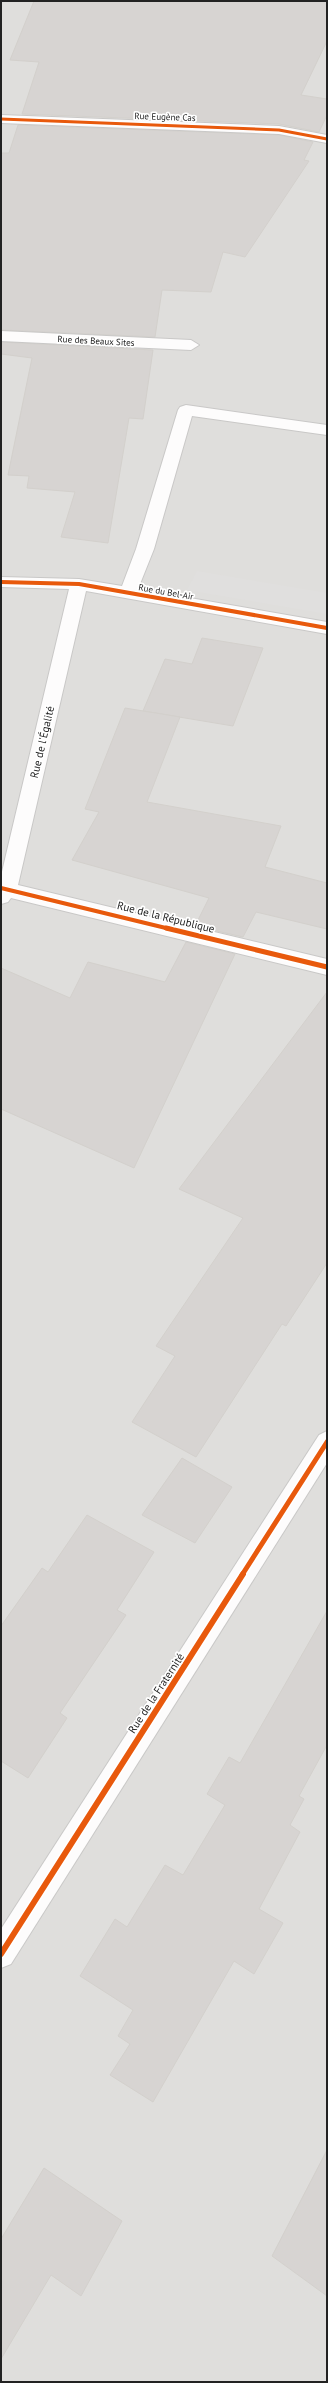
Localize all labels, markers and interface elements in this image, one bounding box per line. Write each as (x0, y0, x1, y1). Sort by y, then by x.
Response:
street label: Rue Eugène Cas (134, 110, 196, 123)
street label: Rue des Beaux Sites (57, 333, 135, 348)
street label: Rue du Bel-Air (138, 581, 194, 602)
street label: Rue de l'Égalité (27, 704, 57, 779)
street label: Rue de la République (116, 898, 217, 936)
street label: Rue de la Fraternité (125, 1650, 187, 1736)

